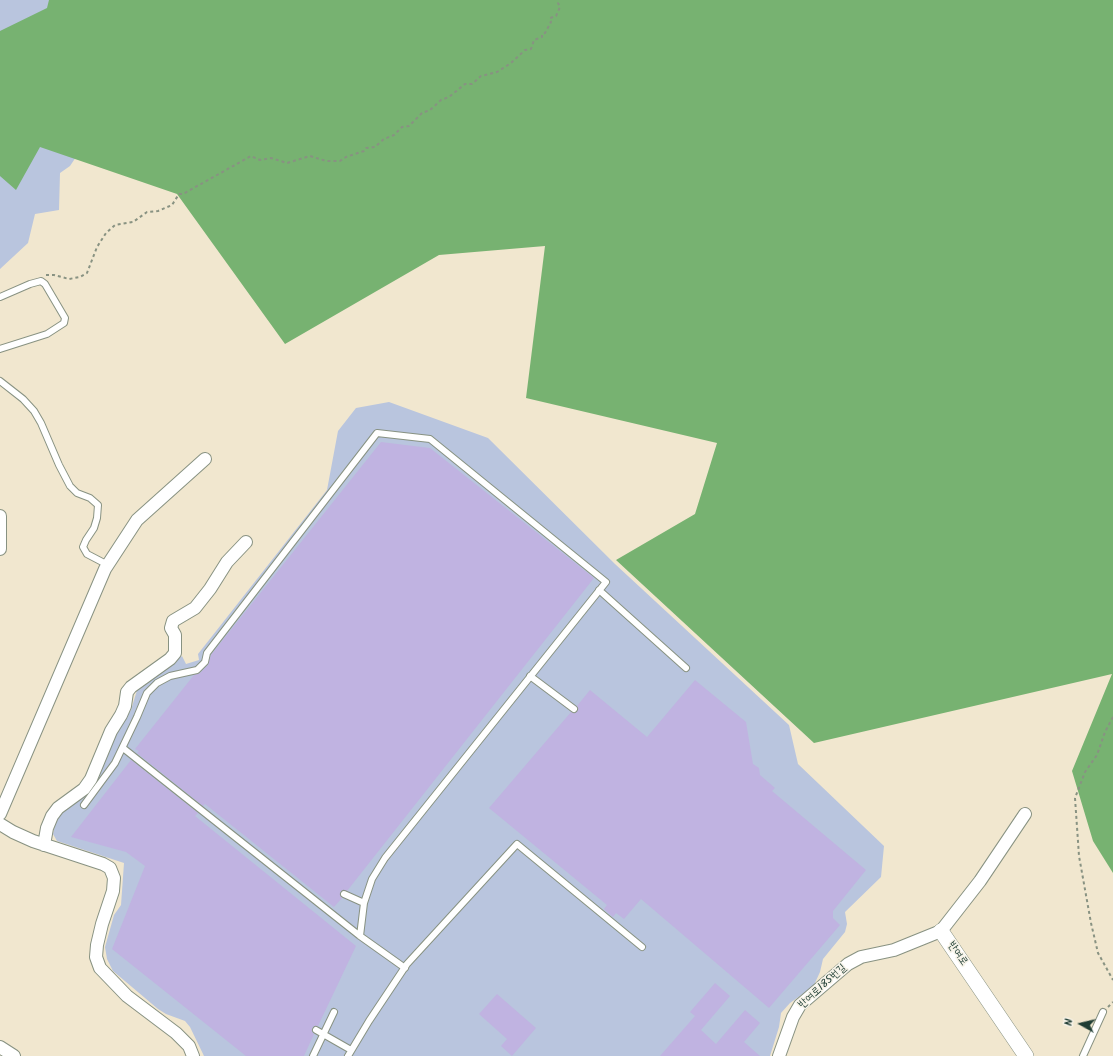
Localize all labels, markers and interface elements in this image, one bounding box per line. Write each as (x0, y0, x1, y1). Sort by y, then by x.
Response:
street label: 반여로 (944, 939, 970, 969)
street label: 반여로185번길 (796, 962, 850, 1012)
north arrow (1061, 1004, 1101, 1044)
text: N (1060, 1018, 1079, 1027)

